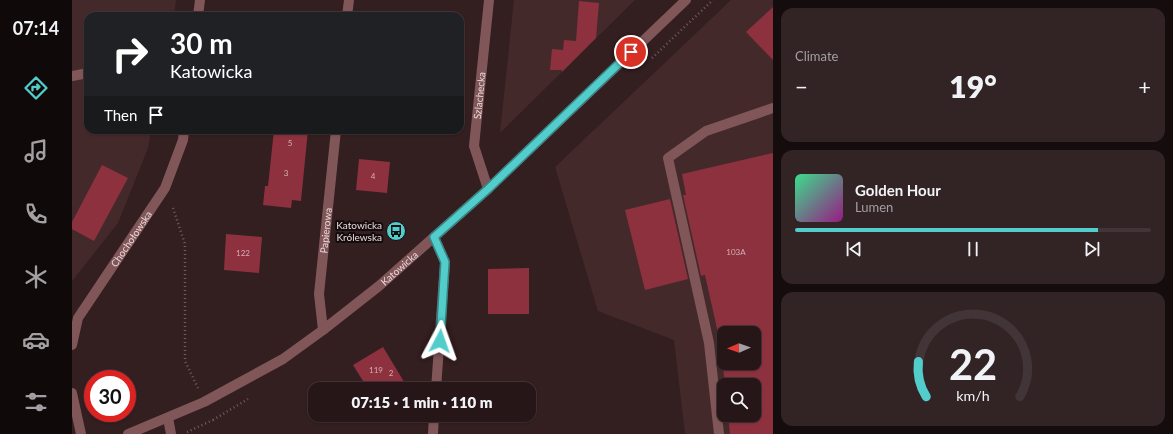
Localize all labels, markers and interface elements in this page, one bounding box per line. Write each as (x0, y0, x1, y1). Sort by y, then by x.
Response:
text: 07:14 (13, 17, 59, 39)
text: 30 m (170, 26, 233, 60)
icon: right (104, 28, 156, 80)
pin (614, 35, 648, 69)
icon: arrive (620, 41, 642, 63)
text: Climate (795, 48, 838, 64)
text: Katowicka (170, 60, 252, 82)
text: 19° (949, 68, 997, 104)
street label: Szlachecka (471, 71, 488, 120)
text: − (795, 73, 808, 100)
text: + (1138, 73, 1151, 100)
icon: directions (22, 74, 50, 102)
icon: arrive (145, 104, 167, 126)
text: Then (104, 106, 137, 124)
icon: music (22, 137, 50, 165)
house number: 5 (288, 138, 293, 148)
house number: 3 (284, 168, 289, 178)
house number: 4 (371, 171, 376, 181)
text: Golden Hour (855, 181, 941, 199)
text: Lumen (855, 199, 893, 215)
icon: phone (22, 200, 50, 228)
street label: Papierowa (317, 207, 334, 254)
street label: Chochołowska (108, 208, 154, 269)
place label: Katowicka Królewska (336, 219, 382, 243)
bus stop icon: Katowicka Królewska (385, 220, 407, 242)
icon: previous (843, 238, 865, 260)
icon: pause (962, 238, 984, 260)
icon: next (1081, 238, 1103, 260)
house number: 103A (726, 247, 746, 257)
house number: 122 (236, 248, 250, 258)
street label: Katowicka (378, 248, 420, 288)
icon: climate (22, 263, 50, 291)
position arrow (419, 320, 461, 362)
icon: car (22, 326, 50, 354)
north arrow (717, 326, 761, 370)
map controls (717, 326, 761, 422)
text: 22 (949, 339, 997, 389)
house number: 119 (369, 365, 383, 375)
house number: 2 (389, 368, 394, 378)
speed limit sign: 30 (84, 370, 136, 422)
button: search (717, 378, 761, 422)
text: km/h (956, 387, 990, 404)
icon: filters (22, 388, 50, 416)
text: 07:15 · 1 min · 110 m (351, 393, 493, 411)

